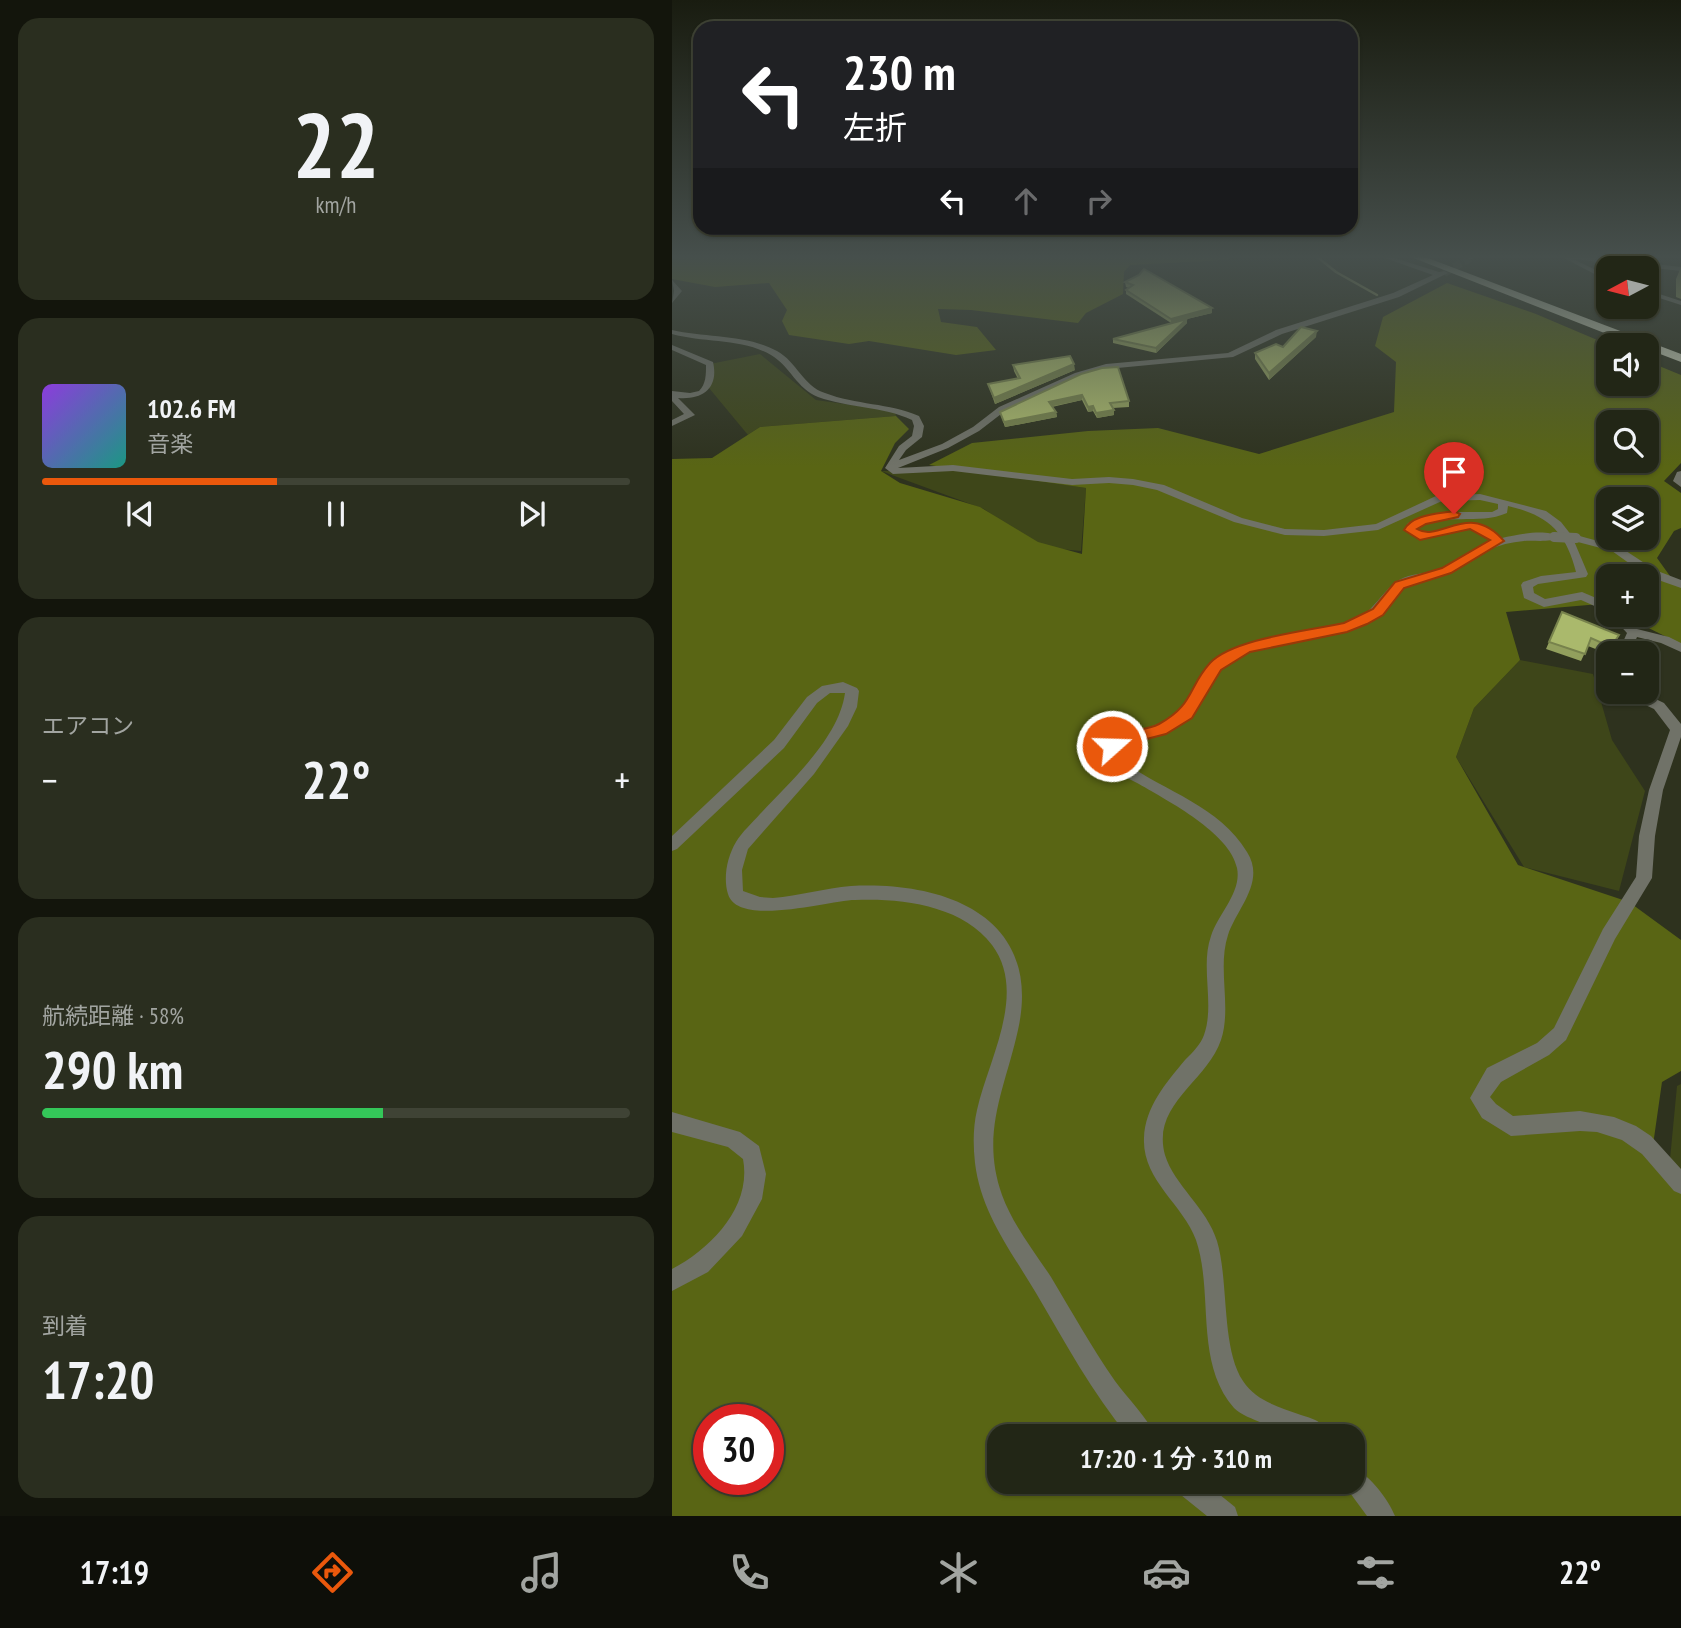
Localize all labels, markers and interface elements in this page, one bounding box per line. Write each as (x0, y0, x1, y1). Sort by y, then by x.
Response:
text: 230 m (843, 40, 956, 104)
icon: left (728, 49, 819, 140)
text: 22 (293, 85, 380, 203)
text: 左折 (843, 106, 907, 148)
icon: left (934, 182, 972, 220)
icon: ahead (1007, 182, 1045, 220)
icon: right (1080, 182, 1118, 220)
text: km/h (316, 190, 356, 219)
north arrow (1596, 256, 1659, 318)
map controls (1596, 256, 1659, 704)
button: sound (1596, 333, 1659, 396)
text: 102.6 FM (147, 392, 236, 425)
button: search (1596, 410, 1659, 473)
text: 音楽 (147, 429, 193, 458)
pin (1424, 442, 1484, 514)
icon: arrive (1435, 453, 1473, 491)
button: layers (1596, 487, 1659, 550)
icon: previous (121, 495, 159, 533)
icon: pause (317, 495, 355, 533)
icon: next (513, 495, 551, 533)
button: + (1596, 564, 1659, 627)
button: − (1596, 641, 1659, 704)
position arrow (1075, 709, 1149, 783)
text: エアコン (42, 711, 134, 740)
text: 22° (302, 746, 370, 813)
text: − (42, 755, 58, 804)
text: + (614, 755, 630, 804)
text: 航続距離 · 58% (42, 1001, 184, 1030)
text: 290 km (42, 1036, 183, 1103)
text: 到着 (42, 1311, 88, 1340)
text: 17:20 (42, 1346, 154, 1413)
speed limit sign: 30 (693, 1404, 784, 1495)
text: 17:20 · 1 分 · 310 m (1080, 1442, 1272, 1475)
icon: directions (308, 1548, 357, 1597)
icon: music (517, 1548, 566, 1597)
icon: phone (725, 1548, 774, 1597)
icon: climate (934, 1548, 983, 1597)
icon: car (1142, 1548, 1191, 1597)
icon: filters (1351, 1548, 1400, 1597)
text: 17:19 (80, 1551, 149, 1593)
text: 22° (1559, 1551, 1601, 1593)

